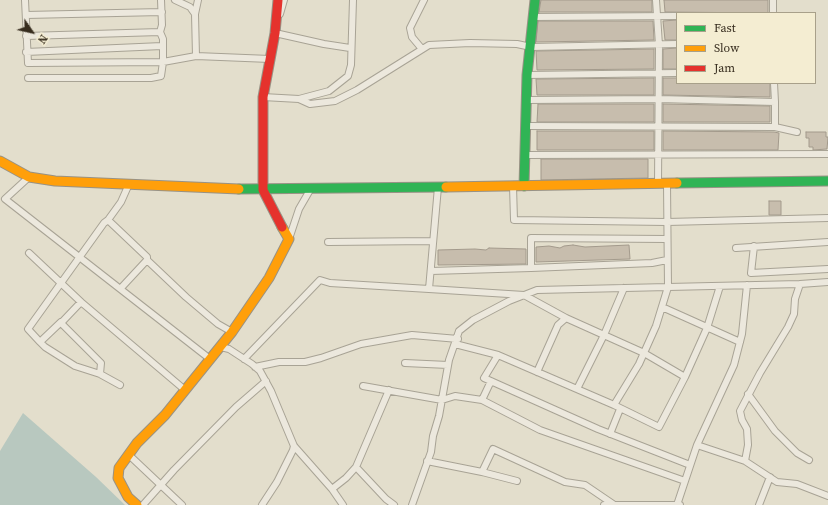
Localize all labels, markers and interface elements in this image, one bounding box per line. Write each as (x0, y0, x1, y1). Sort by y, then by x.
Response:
north arrow (12, 12, 52, 52)
legend (676, 12, 816, 84)
text: Fast (714, 20, 736, 36)
text: N (34, 31, 51, 47)
text: Slow (714, 40, 739, 56)
text: Jam (714, 60, 735, 76)

